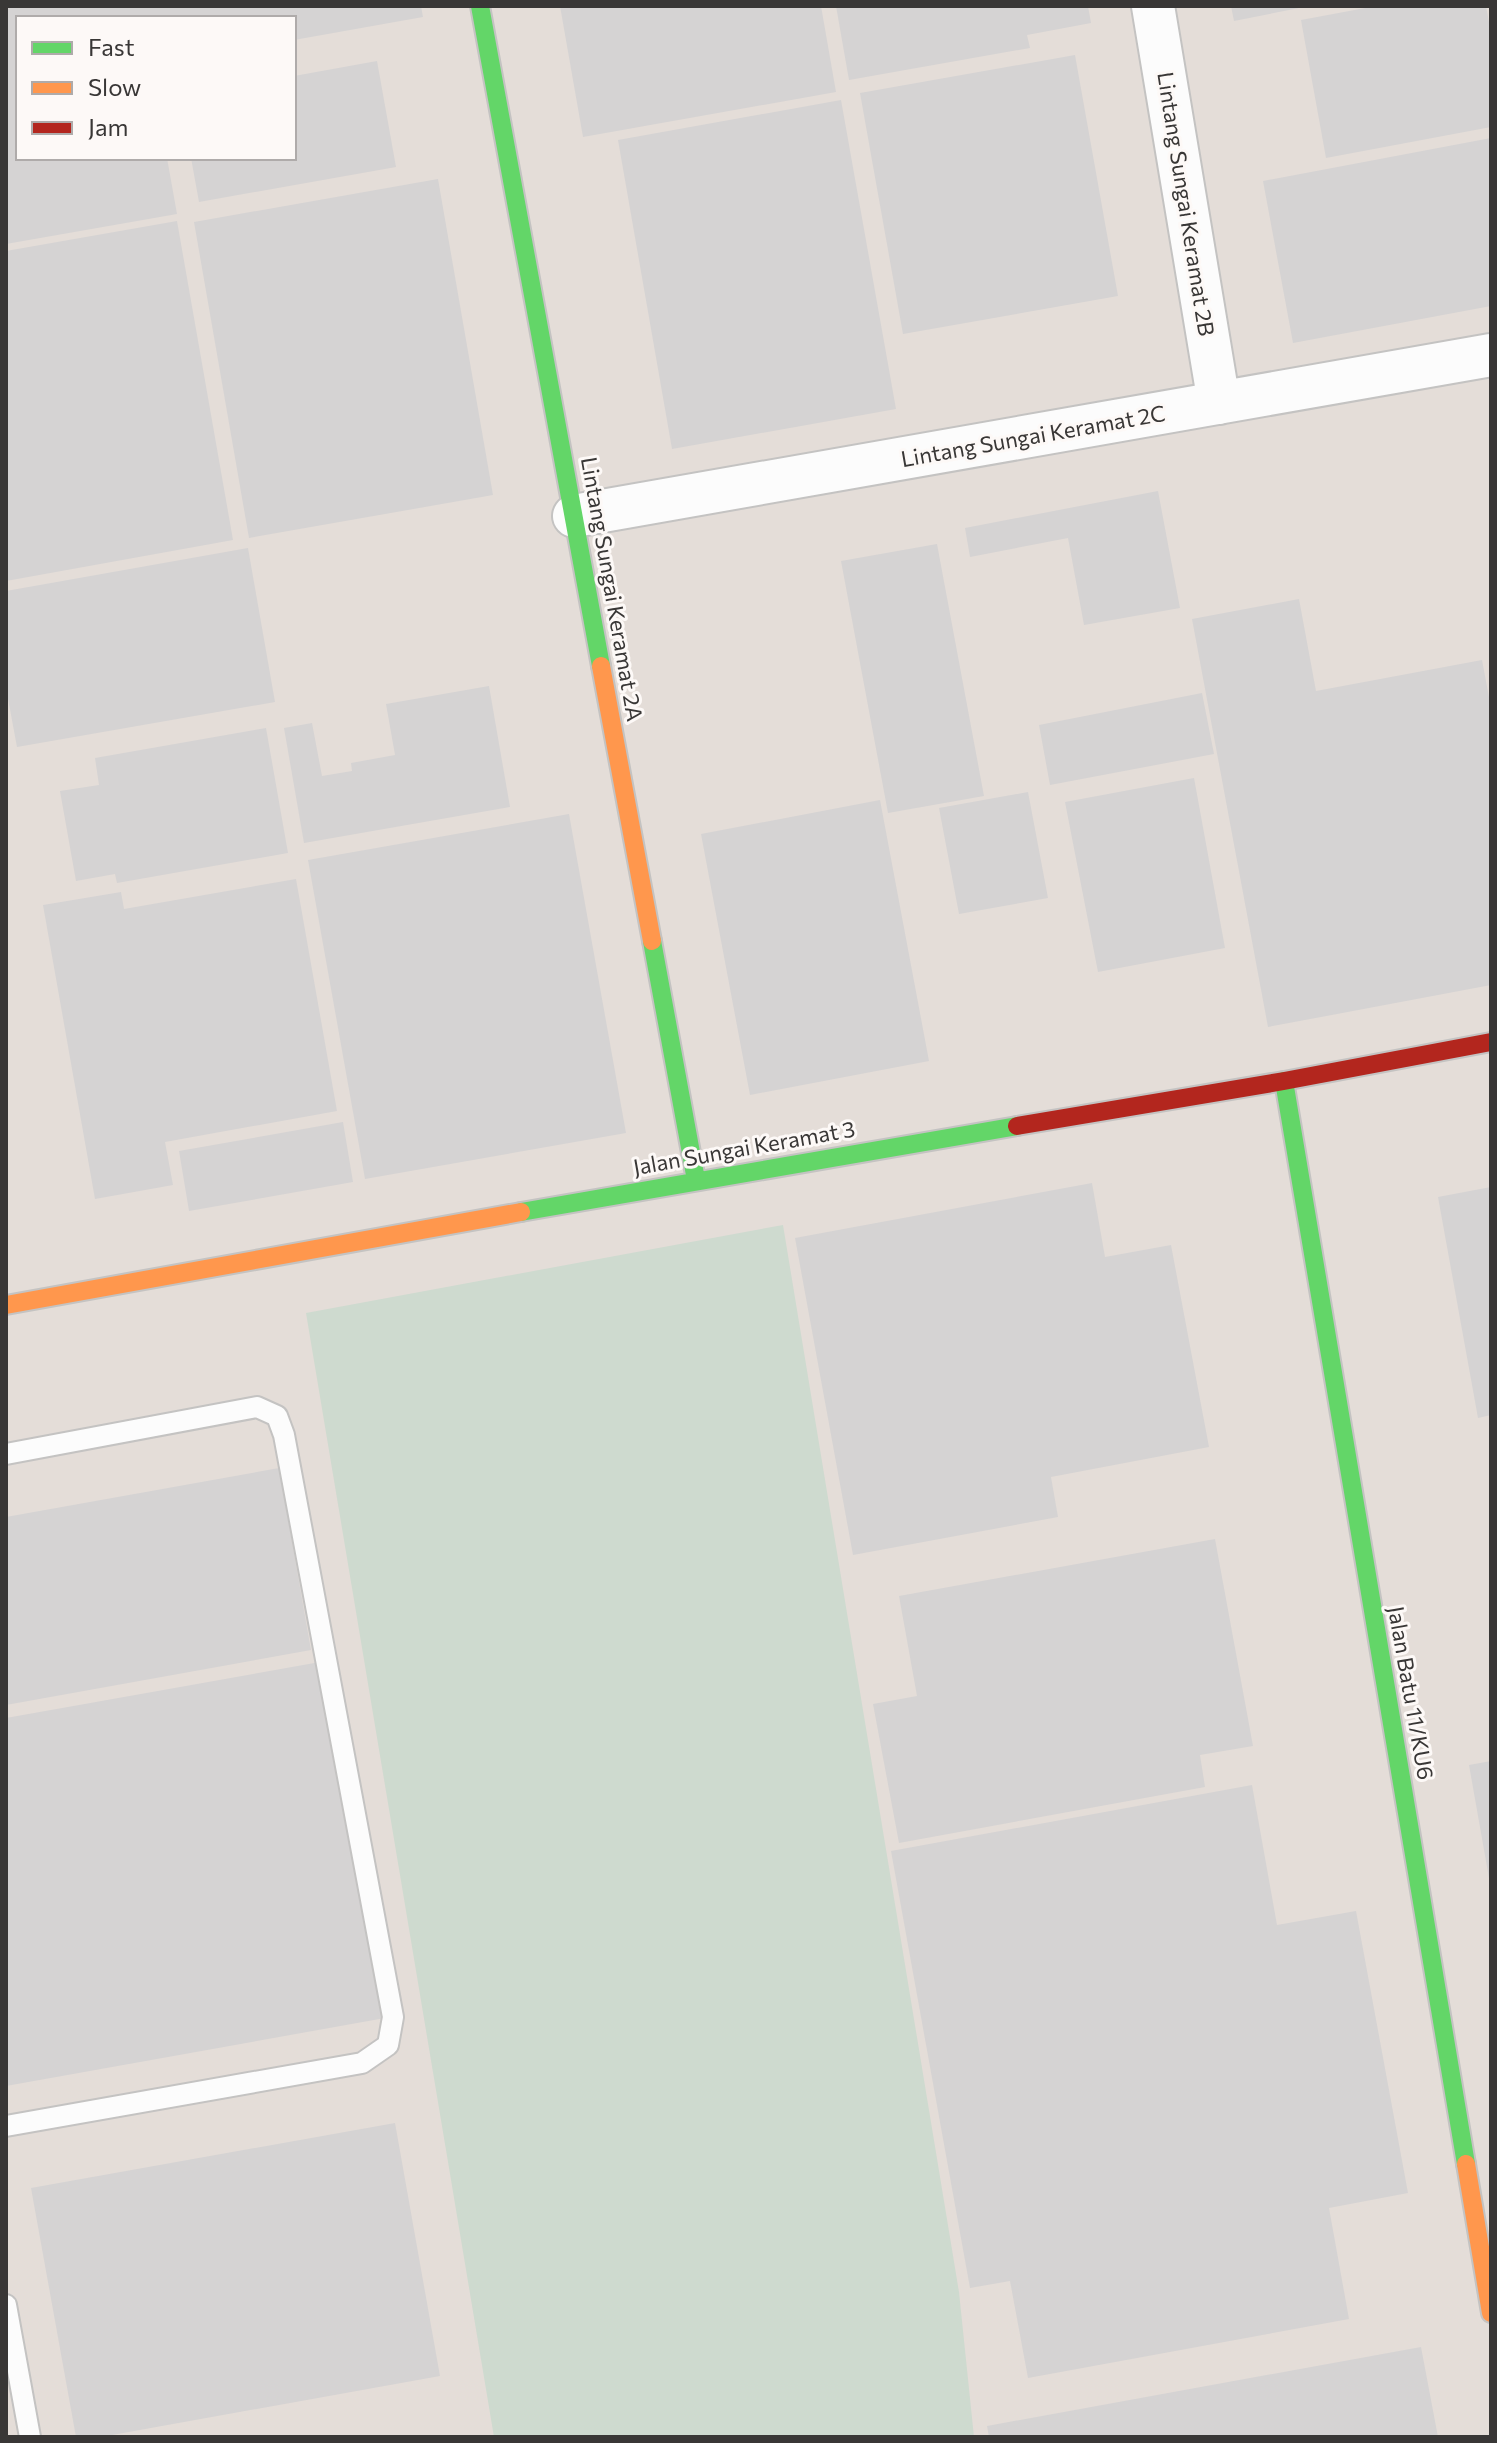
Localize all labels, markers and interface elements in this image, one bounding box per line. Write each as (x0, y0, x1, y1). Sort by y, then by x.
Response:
legend (16, 16, 296, 160)
text: Fast (88, 32, 135, 61)
street label: Lintang Sungai Keramat 2B (1152, 70, 1221, 338)
text: Slow (88, 72, 141, 101)
text: Jam (88, 112, 128, 141)
street label: Lintang Sungai Keramat 2C (899, 399, 1167, 472)
street label: Lintang Sungai Keramat 2A (576, 455, 649, 723)
street label: Jalan Sungai Keramat 3 (631, 1115, 857, 1180)
street label: Jalan Batu 11/KU6 (1383, 1604, 1440, 1782)

